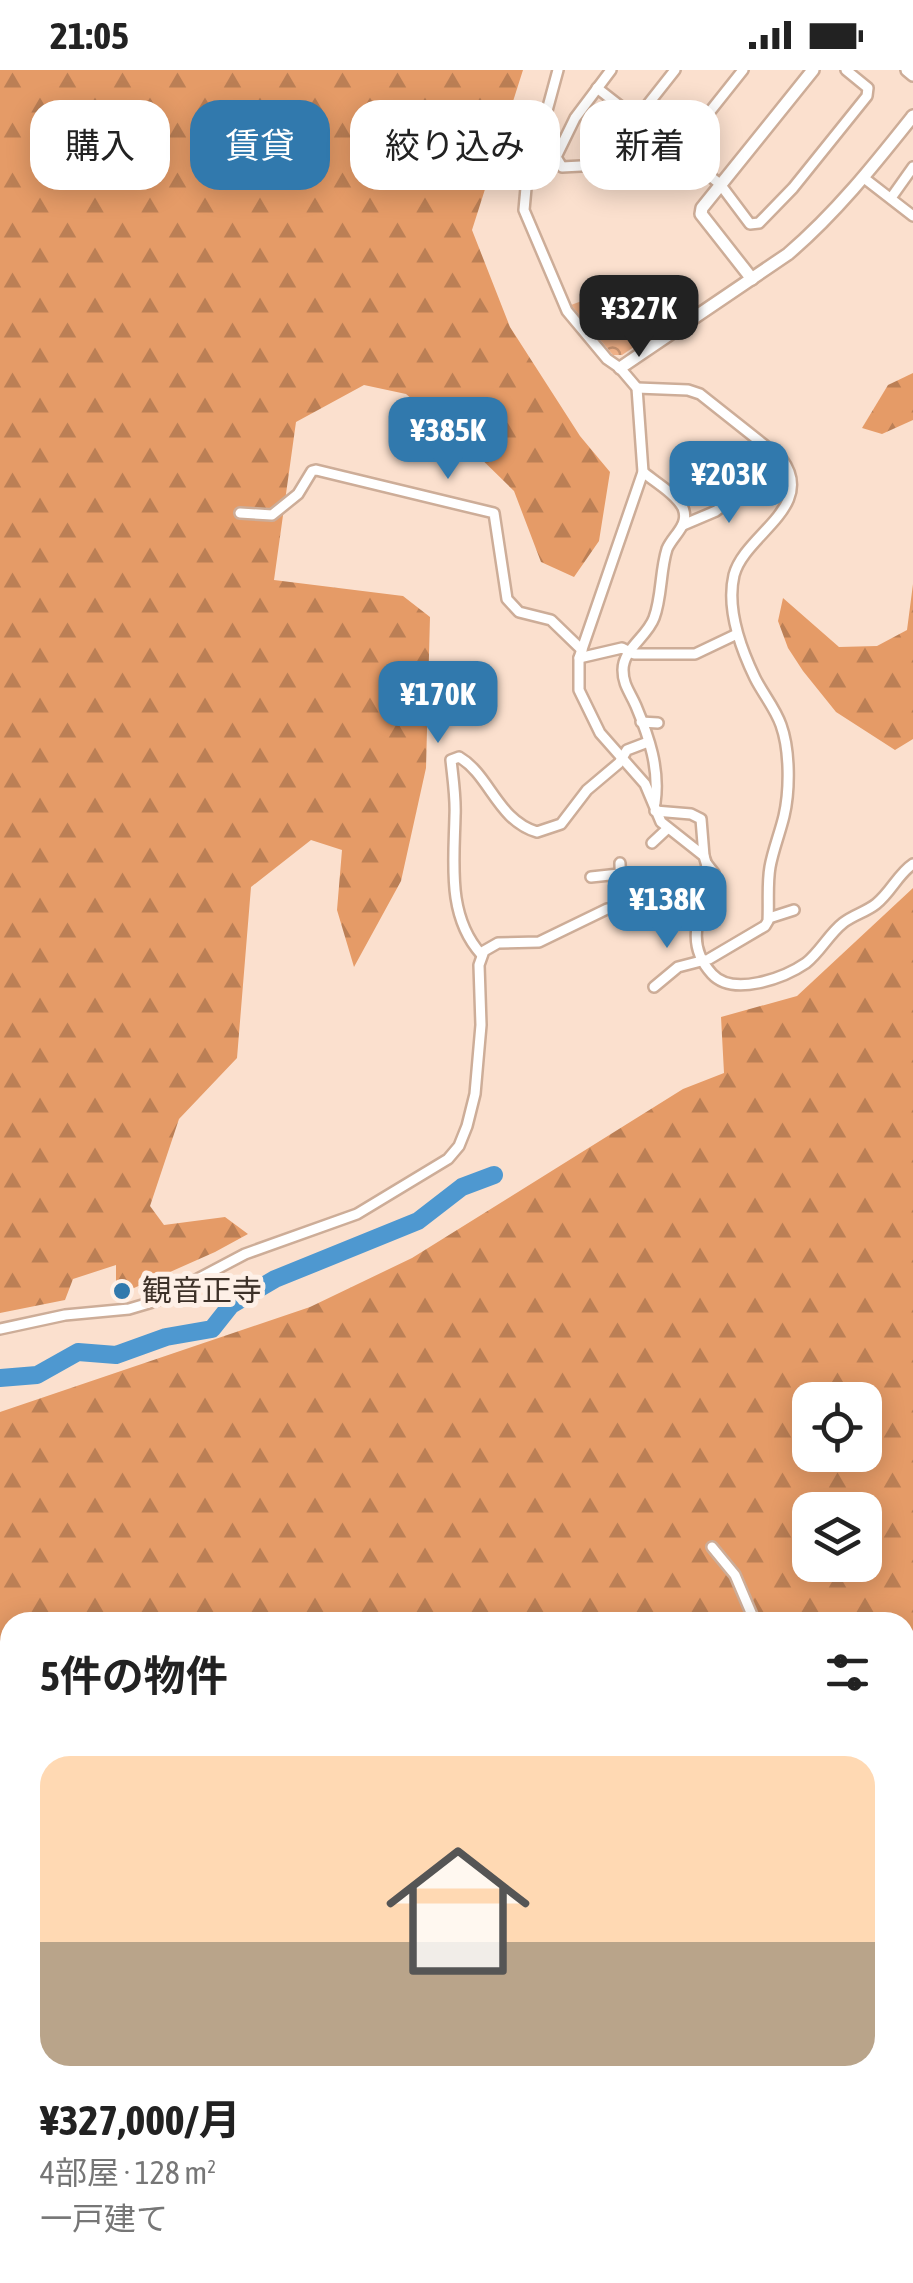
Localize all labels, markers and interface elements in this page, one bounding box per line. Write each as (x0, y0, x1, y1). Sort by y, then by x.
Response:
text: 21:05 (50, 14, 129, 57)
chip: 購入 (30, 100, 170, 190)
chip: 賃貸 (190, 100, 330, 190)
chip: 絞り込み (350, 100, 560, 190)
chip: 新着 (580, 100, 720, 190)
pin: ¥327K (569, 275, 709, 360)
text: ¥327K (601, 289, 677, 326)
pin: ¥385K (378, 397, 518, 482)
text: ¥385K (410, 411, 486, 448)
pin: ¥203K (659, 441, 799, 526)
text: ¥203K (691, 455, 767, 492)
pin: ¥170K (368, 661, 508, 746)
text: ¥170K (400, 675, 476, 712)
pin: ¥138K (597, 866, 737, 951)
text: ¥138K (629, 880, 705, 917)
place label: 観音正寺 (142, 1273, 262, 1307)
marker: 観音正寺 (111, 1280, 133, 1302)
map controls (792, 1382, 882, 1582)
button: locate (792, 1382, 882, 1472)
button: layers (792, 1492, 882, 1582)
icon: filters (820, 1645, 875, 1700)
text: 5件の物件 (40, 1652, 228, 1700)
icon: home (368, 1821, 548, 2001)
text: ¥327,000/月 (40, 2096, 241, 2144)
text: 4部屋 · 128 m² (40, 2154, 216, 2191)
text: 一戸建て (40, 2200, 168, 2237)

